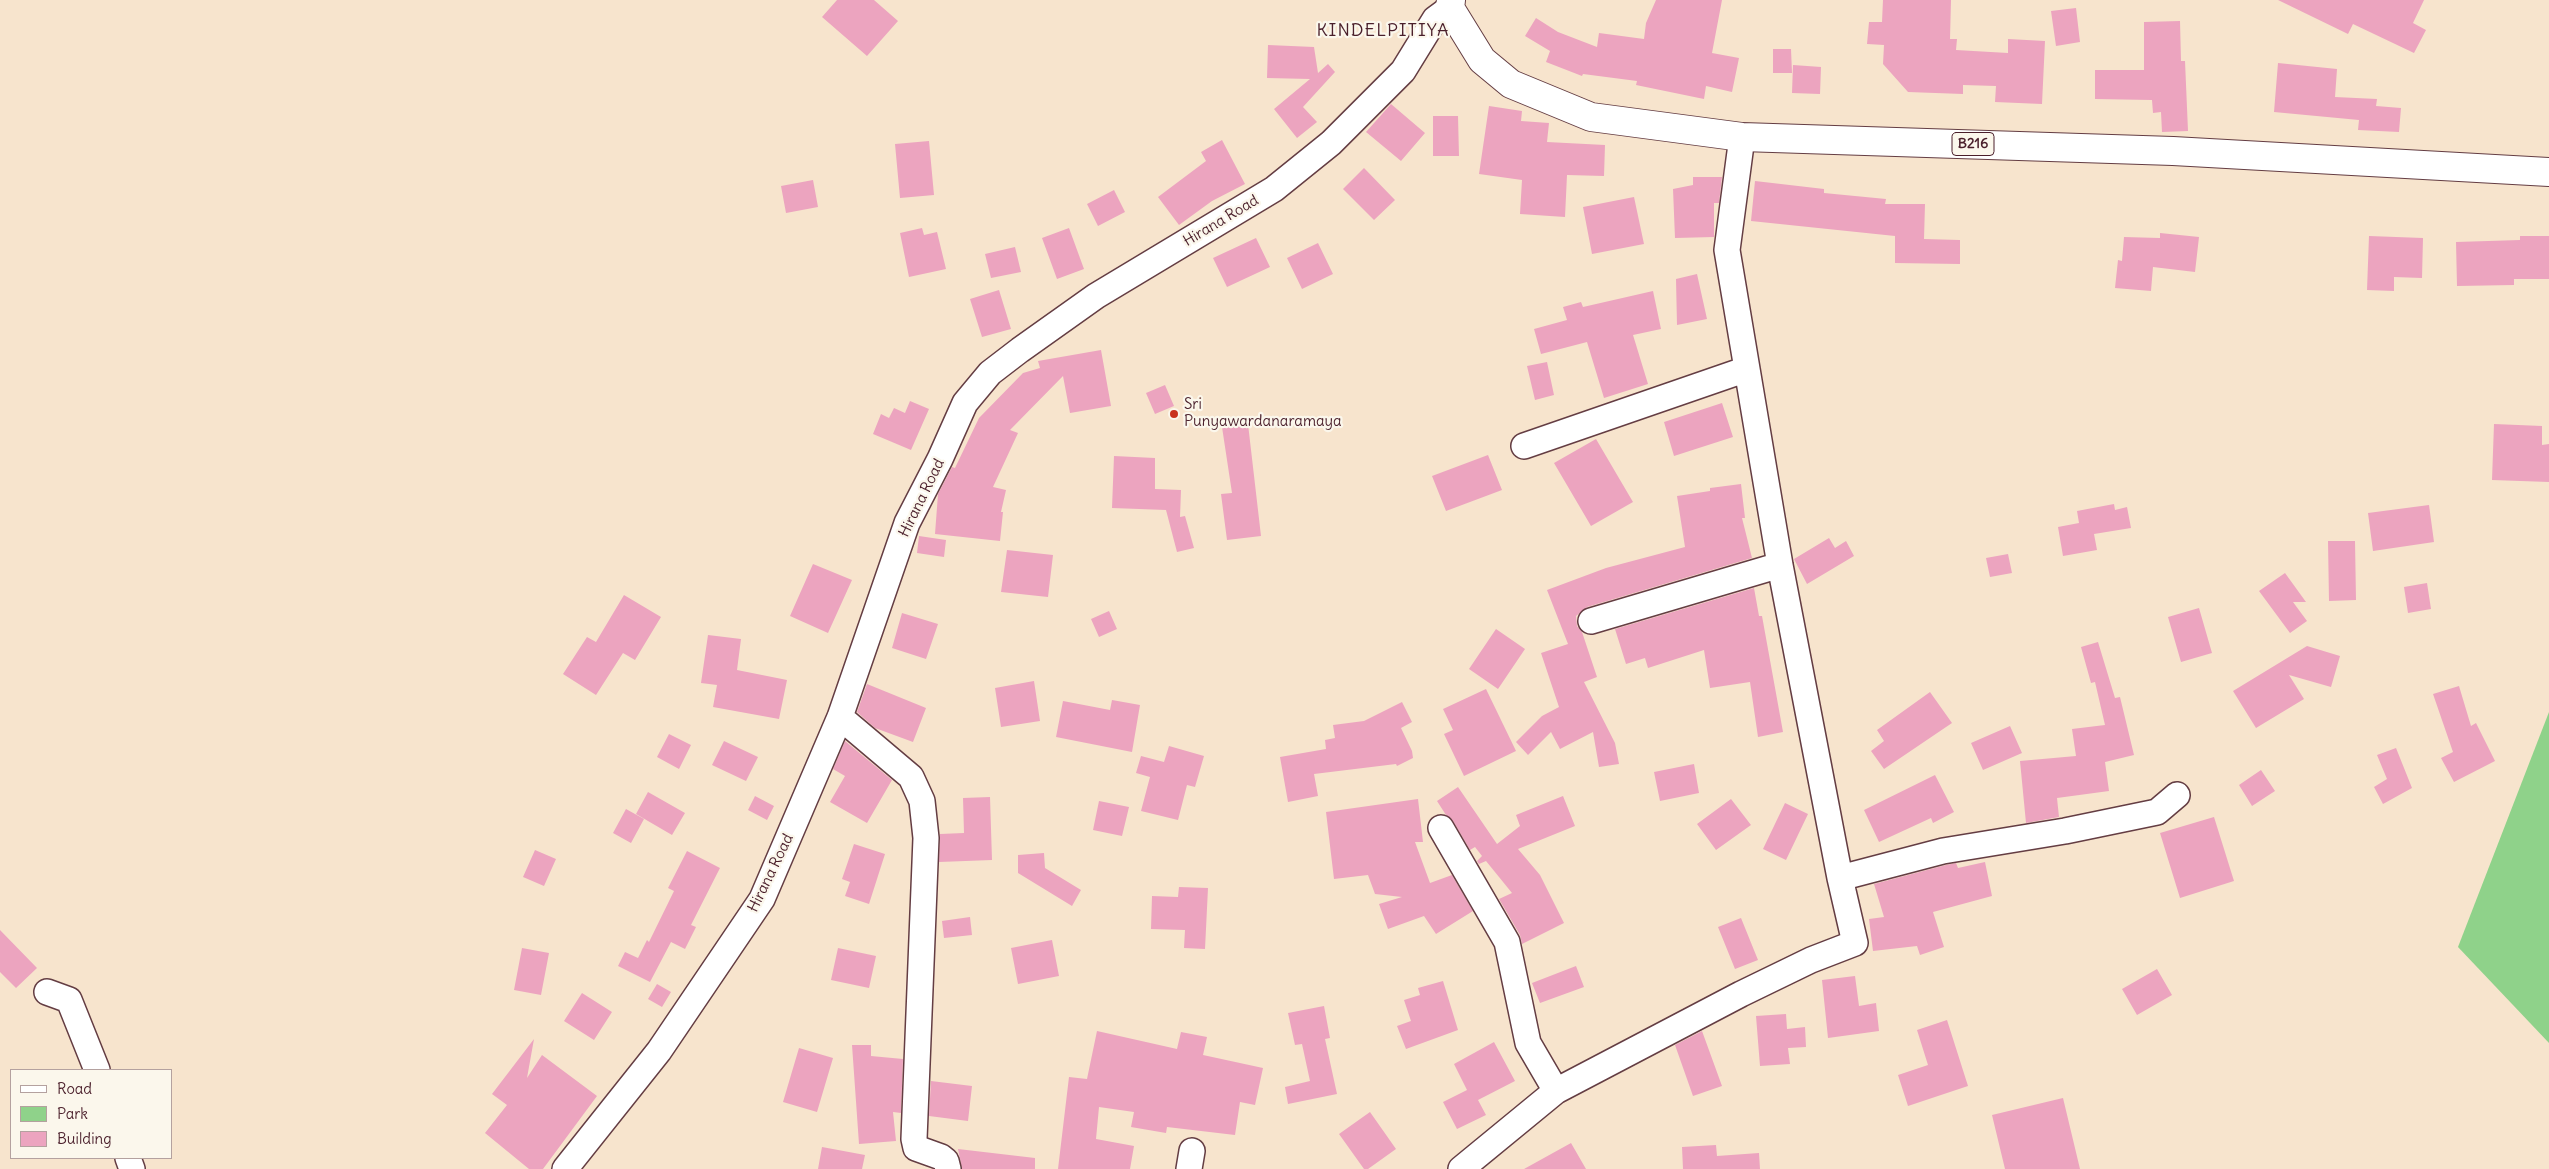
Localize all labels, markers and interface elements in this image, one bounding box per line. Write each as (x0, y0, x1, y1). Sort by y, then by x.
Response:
district label: KINDELPITIYA (1315, 20, 1451, 42)
road number: B216 (1952, 132, 1994, 156)
street label: Hirana Road (1180, 191, 1262, 251)
place label: Sri Punyawardanaramaya (1184, 396, 1342, 431)
marker: Sri Punyawardanaramaya (1168, 408, 1180, 420)
street label: Hirana Road (895, 456, 949, 540)
street label: Hirana Road (744, 831, 798, 915)
legend (10, 1069, 172, 1159)
text: Road (57, 1079, 92, 1098)
text: Park (57, 1104, 88, 1123)
text: Building (57, 1129, 112, 1148)

